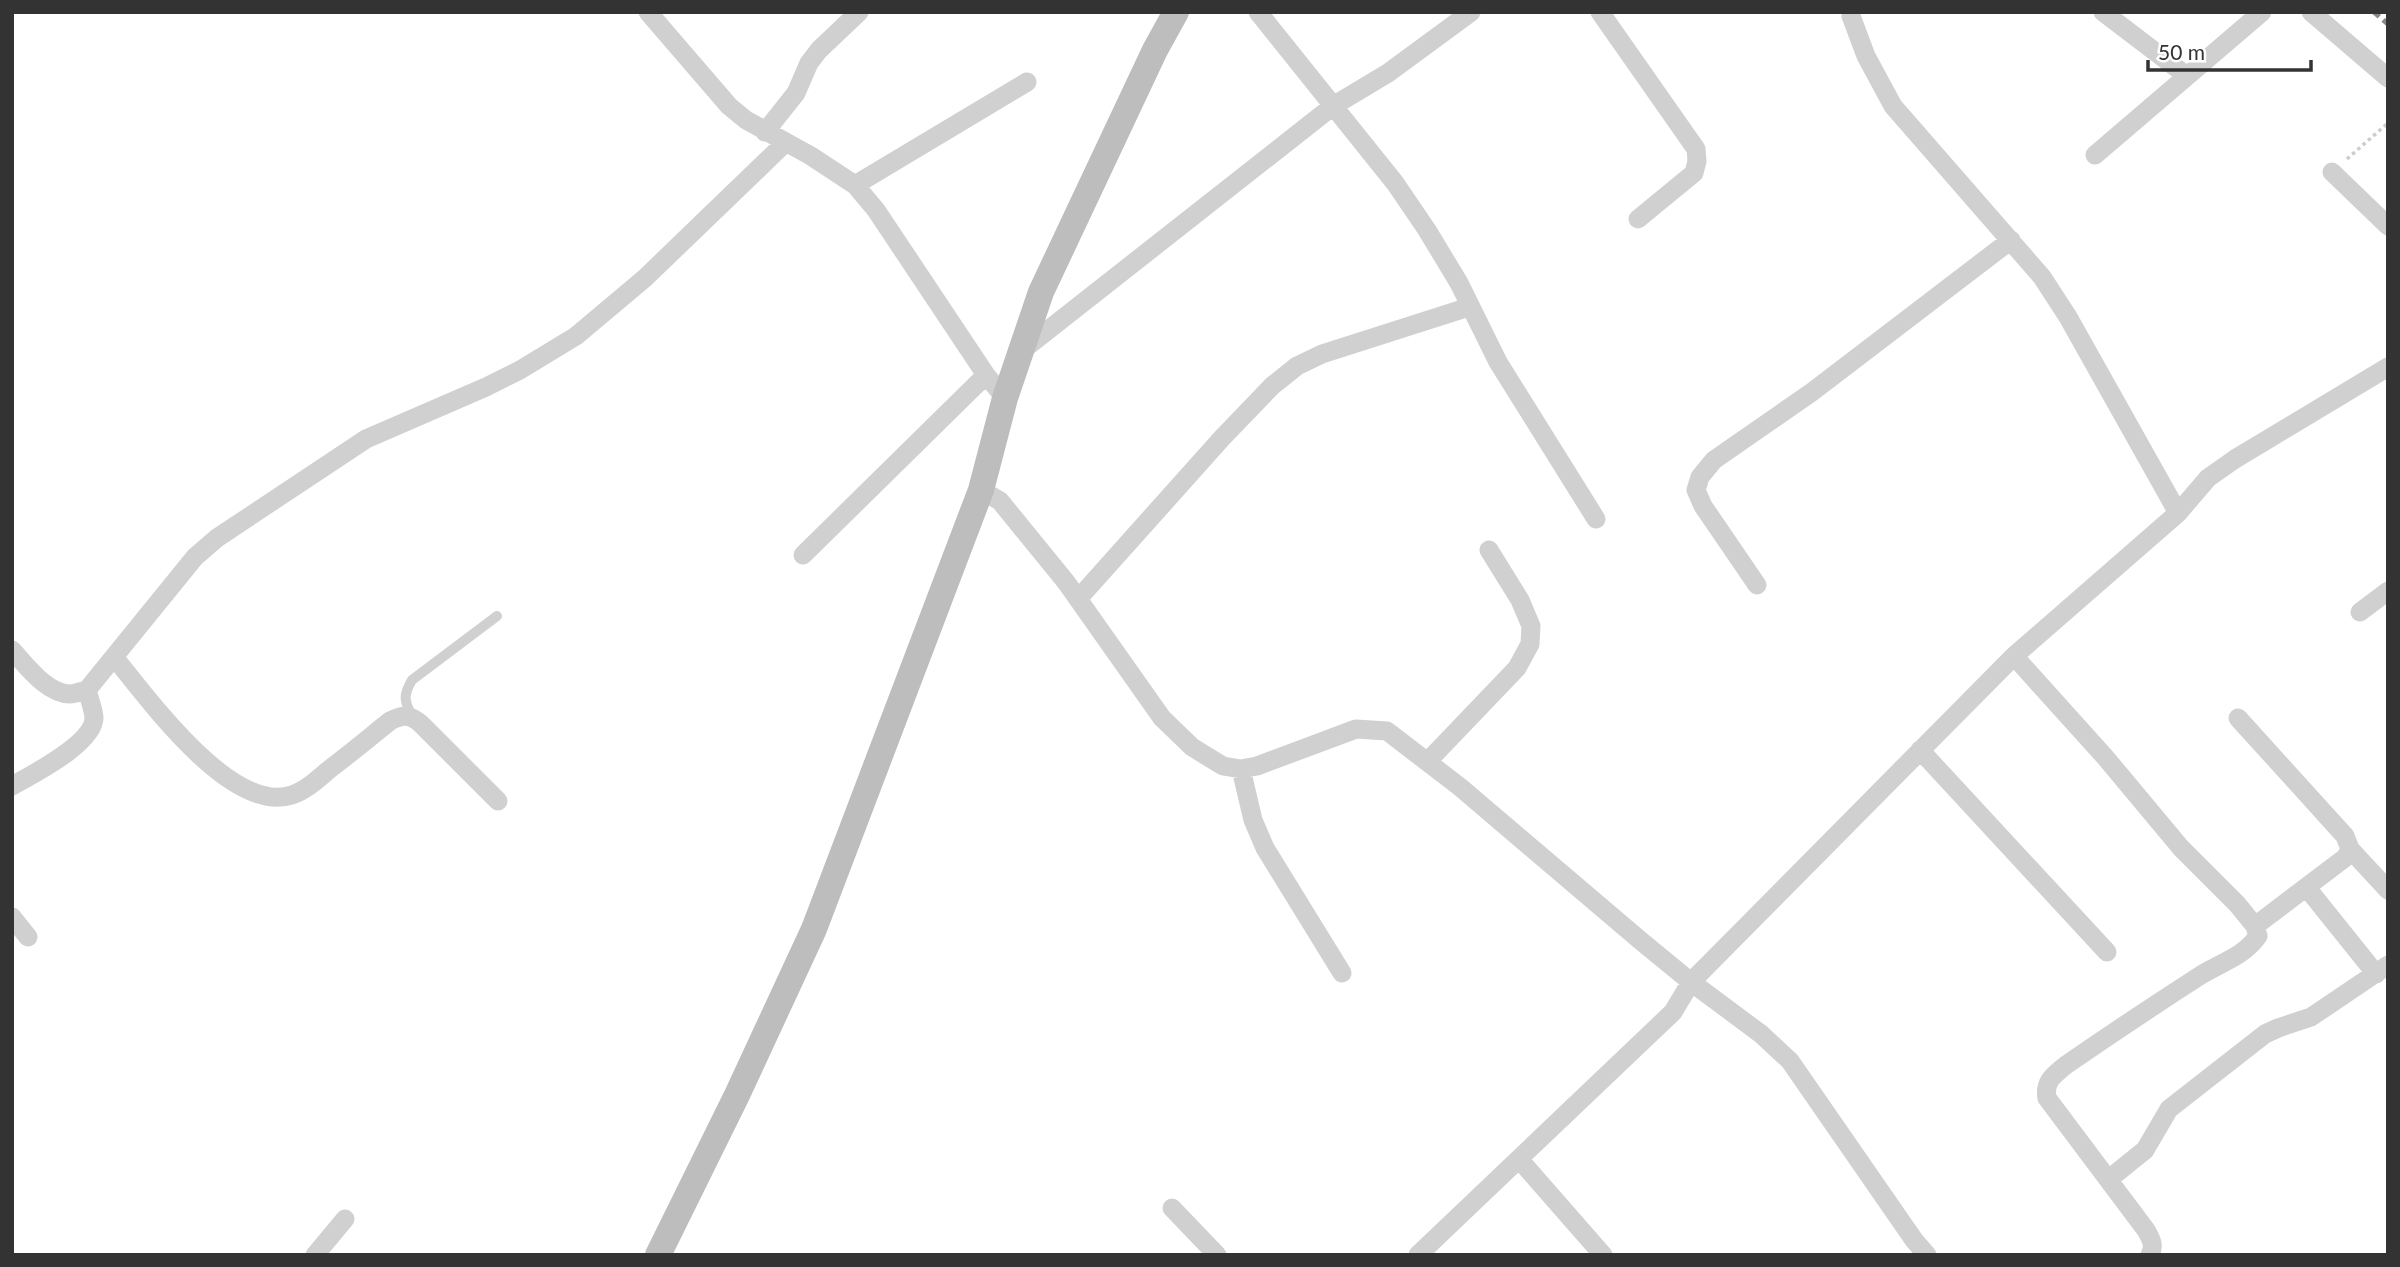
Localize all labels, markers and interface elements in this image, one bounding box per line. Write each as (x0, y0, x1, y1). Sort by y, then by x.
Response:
scale bar (2148, 28, 2311, 72)
text: 50 m (2158, 39, 2205, 64)

